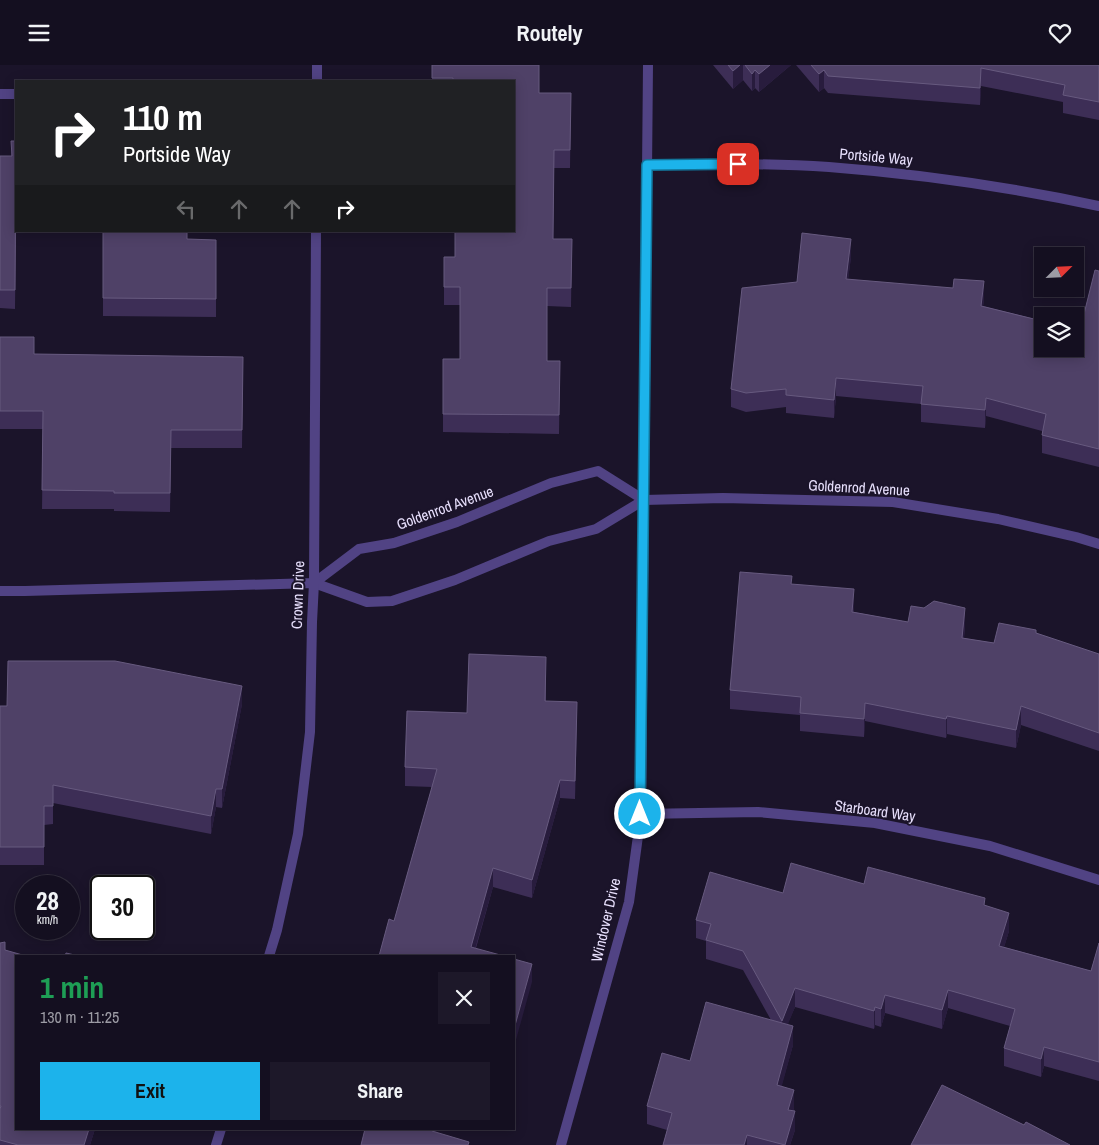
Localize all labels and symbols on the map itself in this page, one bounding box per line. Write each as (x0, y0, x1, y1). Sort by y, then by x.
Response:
pin (717, 143, 759, 185)
street label: Portside Way (839, 143, 914, 170)
north arrow (1034, 247, 1084, 297)
street label: Goldenrod Avenue (808, 474, 911, 501)
street label: Goldenrod Avenue (393, 480, 496, 535)
street label: Crown Drive (286, 560, 309, 630)
position arrow (613, 787, 665, 839)
street label: Starboard Way (833, 794, 918, 827)
speed limit sign: 30 (90, 875, 155, 940)
street label: Windover Drive (586, 876, 625, 964)

